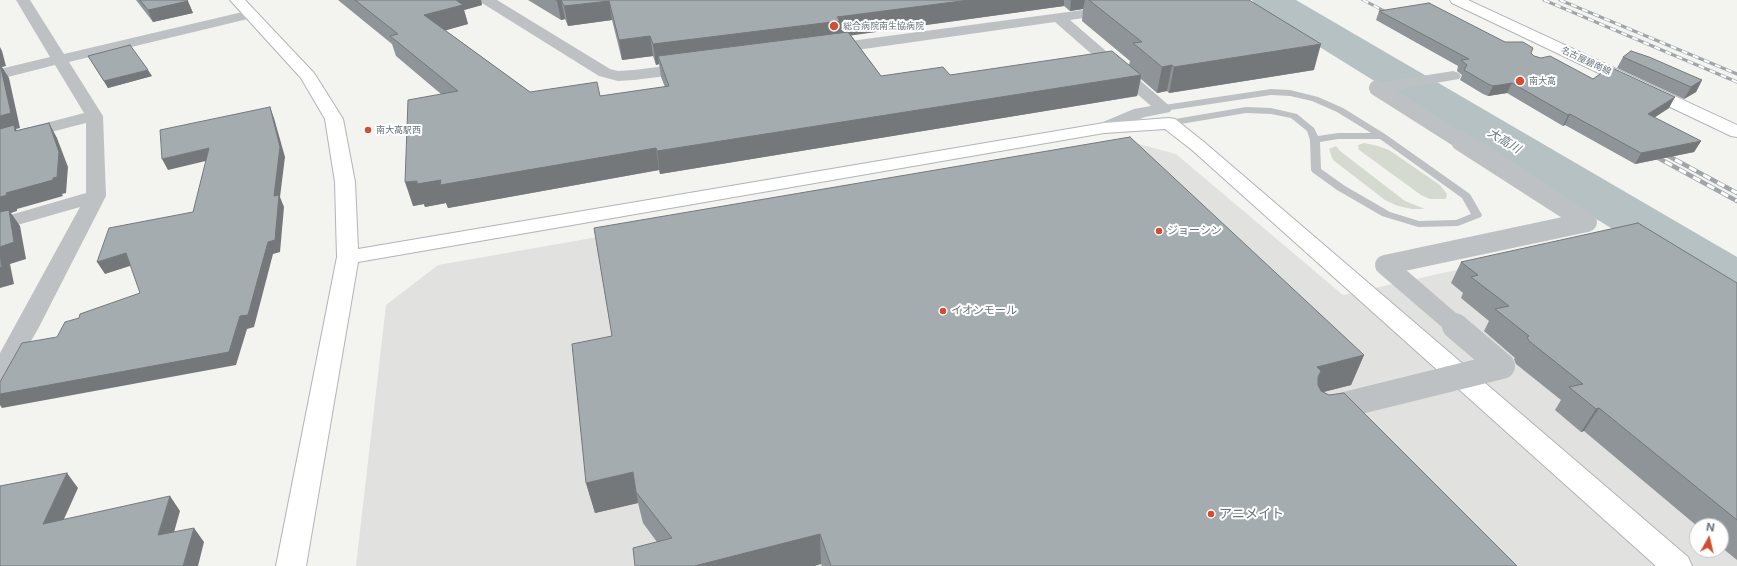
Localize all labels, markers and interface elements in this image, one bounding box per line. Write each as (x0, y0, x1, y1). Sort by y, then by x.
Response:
marker: 総合病院南生協病院 (828, 20, 840, 32)
place label: 総合病院南生協病院 (843, 21, 924, 31)
street label: 名古屋碧南線 (1559, 45, 1613, 77)
marker: 南大高 (1514, 75, 1526, 87)
place label: 南大高 (1529, 76, 1556, 86)
marker: 南大高駅西 (363, 125, 373, 135)
place label: 南大高駅西 (376, 125, 421, 135)
water label: 大高川 (1485, 126, 1523, 156)
place label: ジョーシン (1167, 224, 1222, 238)
marker: ジョーシン (1154, 226, 1164, 236)
place label: イオンモール (951, 304, 1017, 318)
marker: イオンモール (938, 306, 948, 316)
place label: アニメイト (1219, 506, 1284, 522)
marker: アニメイト (1206, 509, 1216, 519)
north arrow (1689, 518, 1729, 558)
text: N (1705, 520, 1716, 535)

